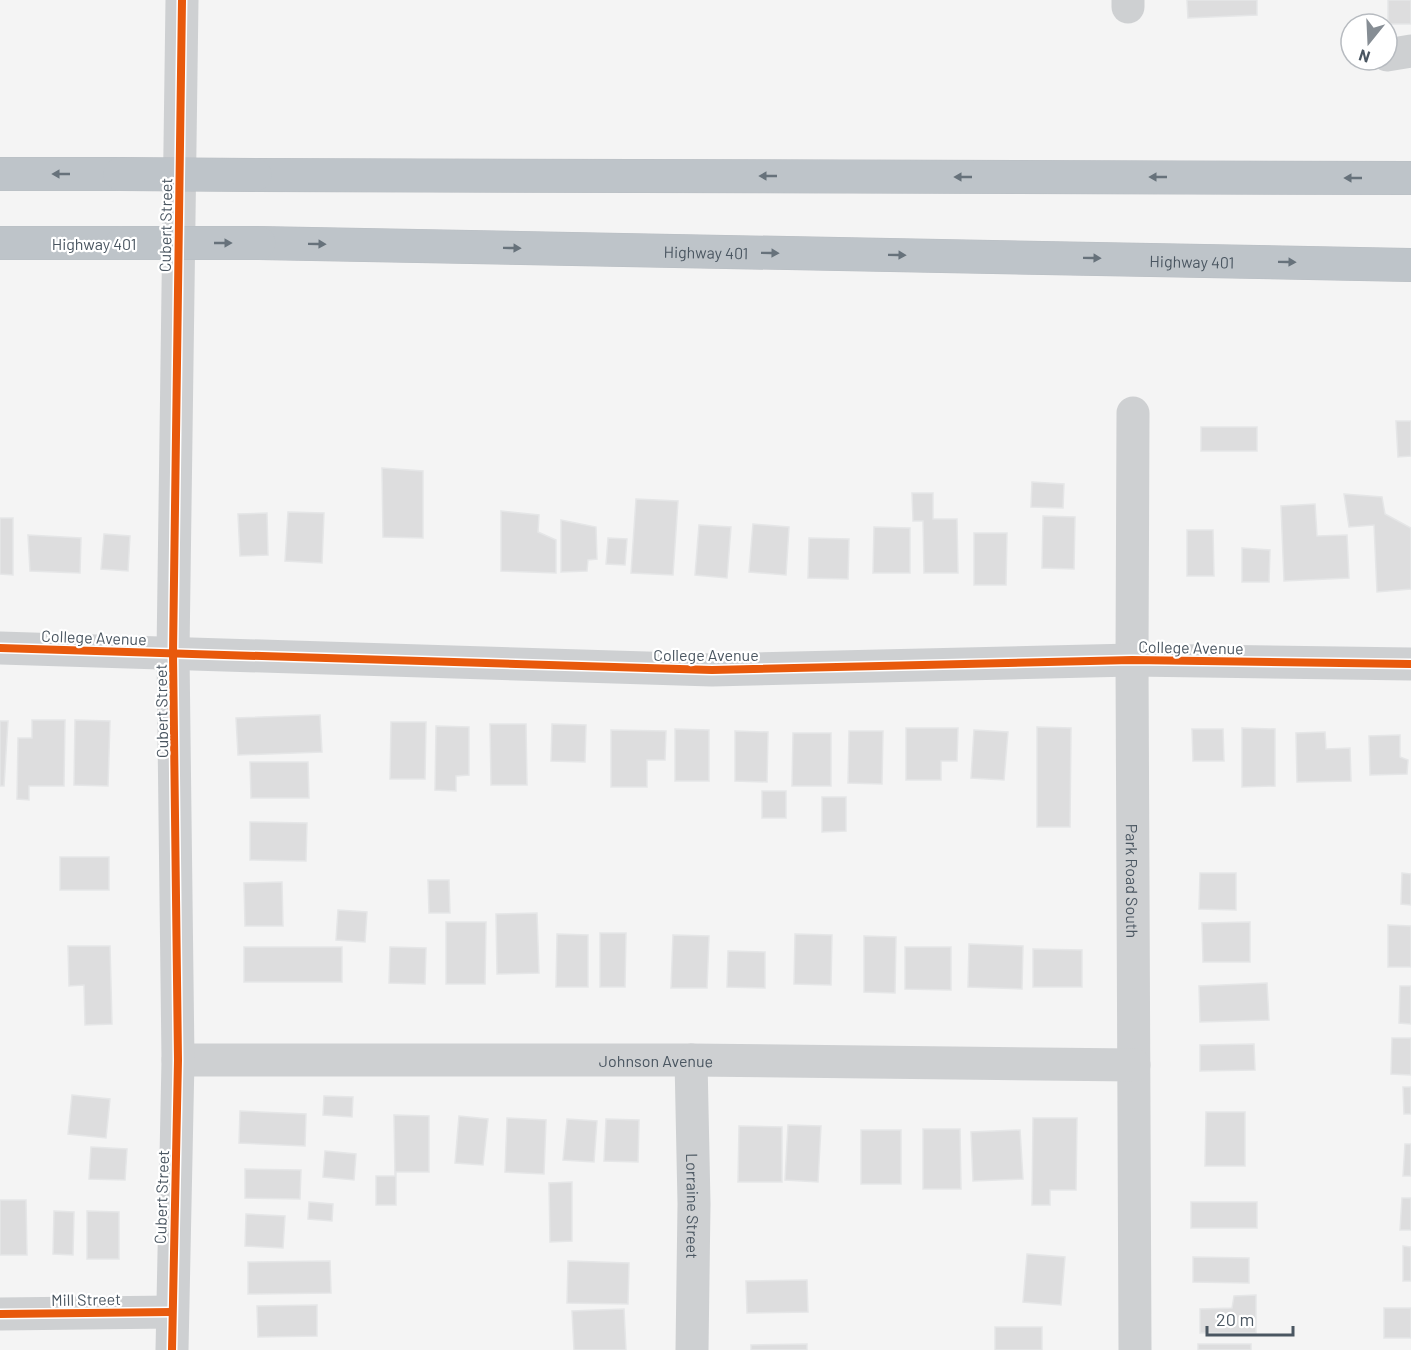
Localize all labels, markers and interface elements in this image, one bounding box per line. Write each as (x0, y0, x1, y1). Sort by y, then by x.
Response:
north arrow (1339, 12, 1399, 72)
text: N (1356, 46, 1372, 67)
one-way arrow (52, 169, 71, 179)
one-way arrow (758, 171, 777, 181)
one-way arrow (953, 172, 972, 182)
one-way arrow (1148, 172, 1167, 182)
one-way arrow (1343, 173, 1362, 183)
street label: Cubert Street (155, 178, 175, 272)
street label: Highway 401 (52, 234, 136, 253)
one-way arrow (213, 238, 232, 248)
one-way arrow (308, 239, 327, 249)
street label: Highway 401 (663, 241, 748, 262)
one-way arrow (503, 243, 522, 253)
one-way arrow (761, 248, 780, 257)
one-way arrow (888, 250, 907, 260)
street label: Highway 401 (1149, 251, 1234, 271)
one-way arrow (1083, 254, 1102, 263)
one-way arrow (1278, 257, 1297, 267)
street label: College Avenue (41, 626, 147, 648)
street label: College Avenue (1138, 637, 1244, 657)
street label: College Avenue (653, 645, 759, 664)
street label: Cubert Street (151, 664, 171, 758)
street label: Park Road South (1123, 824, 1143, 938)
street label: Johnson Avenue (599, 1050, 713, 1070)
street label: Cubert Street (150, 1150, 172, 1244)
street label: Lorraine Street (683, 1153, 704, 1259)
street label: Mill Street (51, 1289, 121, 1309)
scale bar (1207, 1299, 1292, 1337)
text: 20 m (1216, 1308, 1254, 1330)

